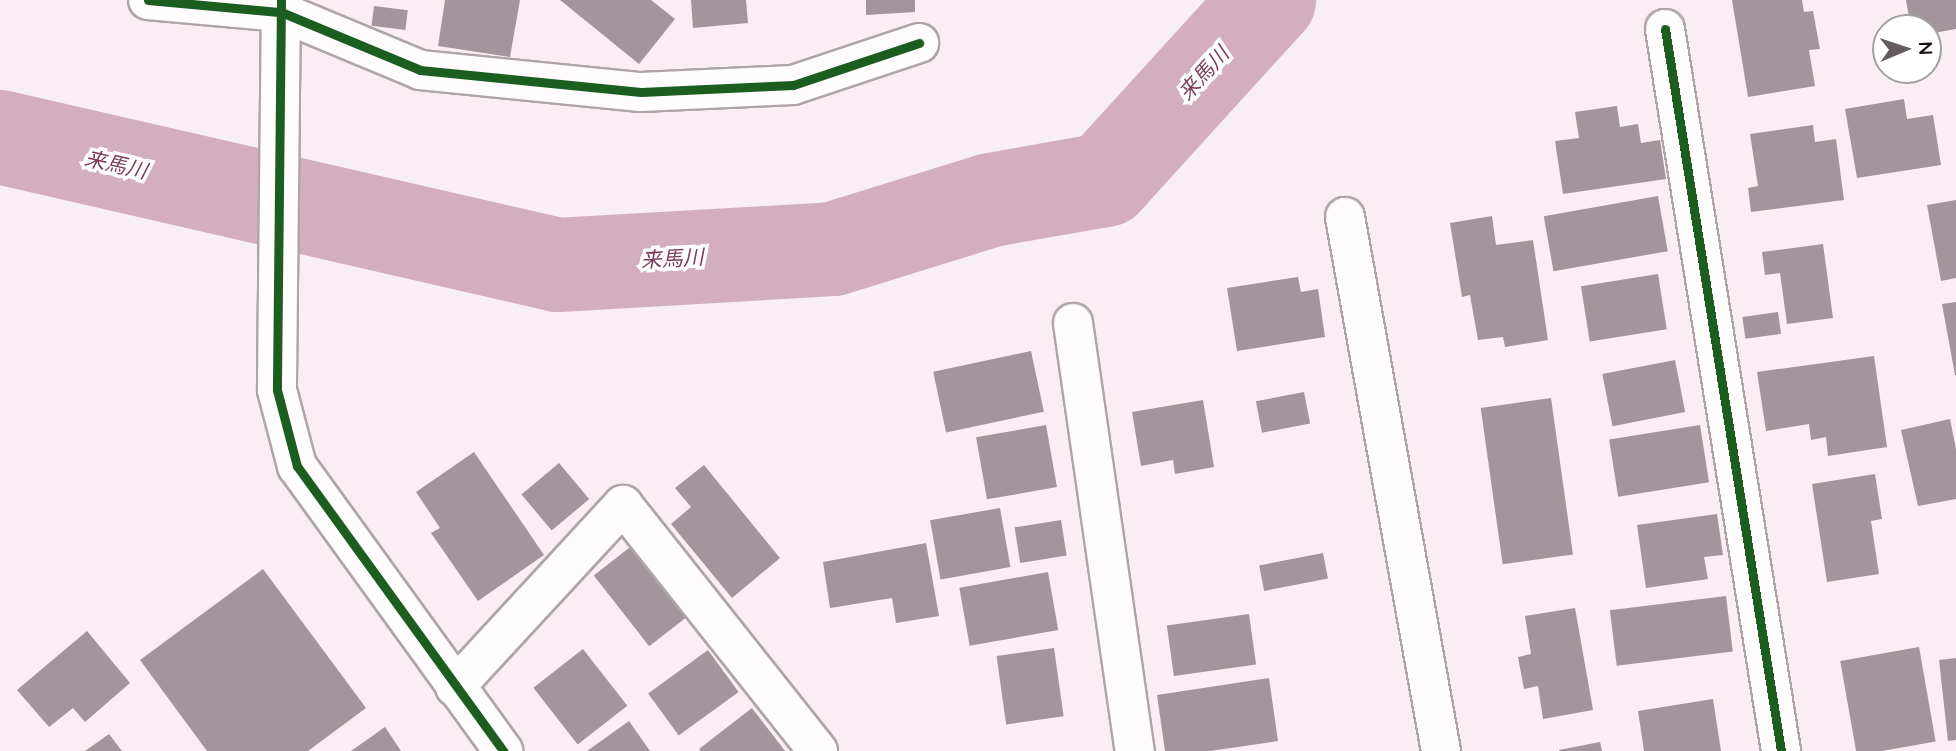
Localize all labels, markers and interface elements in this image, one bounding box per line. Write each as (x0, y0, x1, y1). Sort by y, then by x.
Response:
north arrow (1872, 14, 1942, 84)
water label: 来馬川 (1173, 41, 1233, 105)
text: N (1914, 41, 1938, 56)
water label: 来馬川 (82, 145, 150, 183)
water label: 来馬川 (640, 244, 704, 272)

